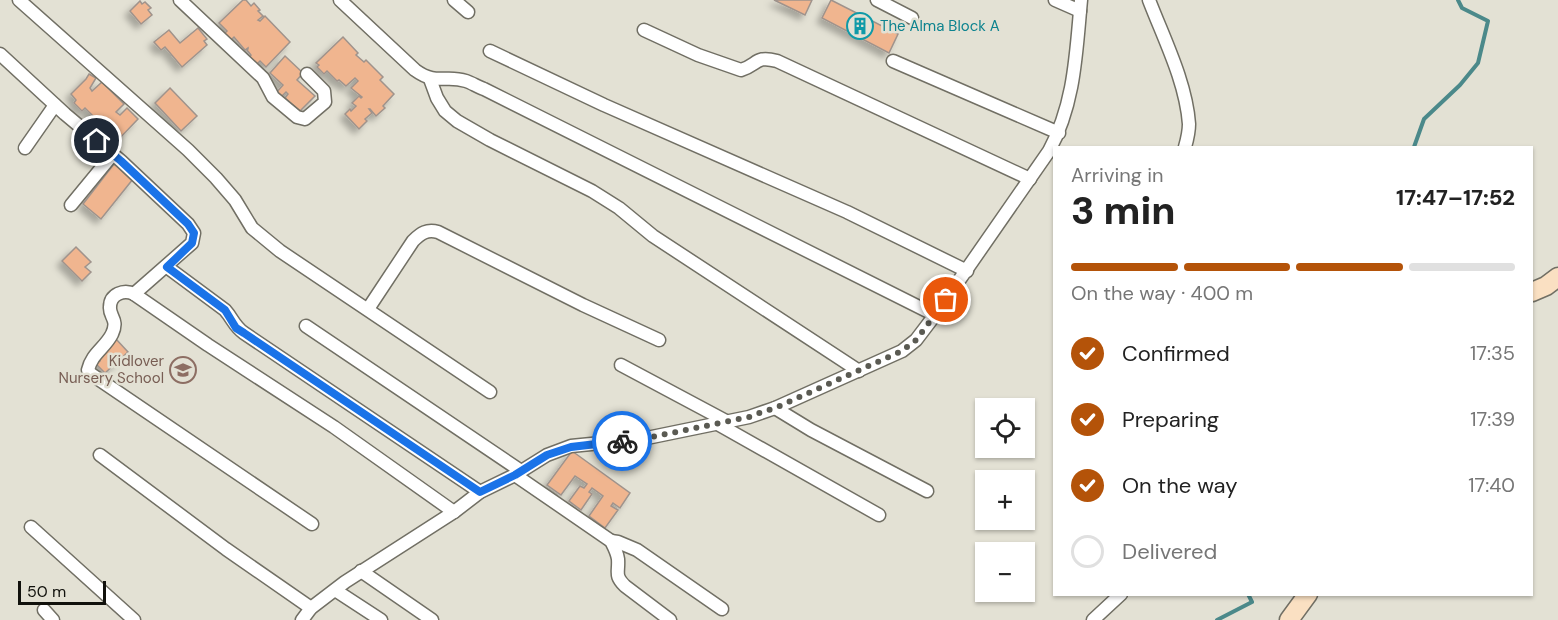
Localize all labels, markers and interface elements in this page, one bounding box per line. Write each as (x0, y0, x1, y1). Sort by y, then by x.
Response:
building icon: The Alma Block A (845, 11, 875, 41)
place label: The Alma Block A (880, 16, 1000, 36)
pin (71, 115, 122, 166)
icon: home (80, 124, 113, 157)
text: Arriving in (1071, 162, 1163, 188)
text: 17:47–17:52 (1396, 183, 1515, 212)
text: 3 min (1071, 185, 1176, 236)
pin (920, 274, 971, 325)
text: On the way · 400 m (1071, 280, 1253, 306)
icon: bag (929, 283, 962, 316)
icon: check (1071, 337, 1104, 370)
text: Confirmed (1122, 339, 1230, 368)
text: 17:35 (1470, 340, 1515, 366)
place label: Kidlover Nursery School (59, 351, 164, 388)
school or university icon: Kidlover Nursery School (168, 355, 198, 385)
map controls (975, 398, 1035, 602)
button: locate (975, 398, 1035, 458)
icon: check (1071, 403, 1104, 436)
text: Preparing (1122, 405, 1219, 434)
text: 17:39 (1470, 406, 1515, 432)
courier (592, 411, 652, 471)
icon: bike (606, 425, 639, 458)
icon: check (1071, 469, 1104, 502)
button: + (975, 470, 1035, 530)
text: On the way (1122, 471, 1237, 500)
text: 17:40 (1468, 472, 1515, 498)
text: Delivered (1122, 537, 1217, 566)
button: − (975, 542, 1035, 602)
scale bar (18, 578, 106, 606)
text: 50 m (27, 581, 66, 602)

